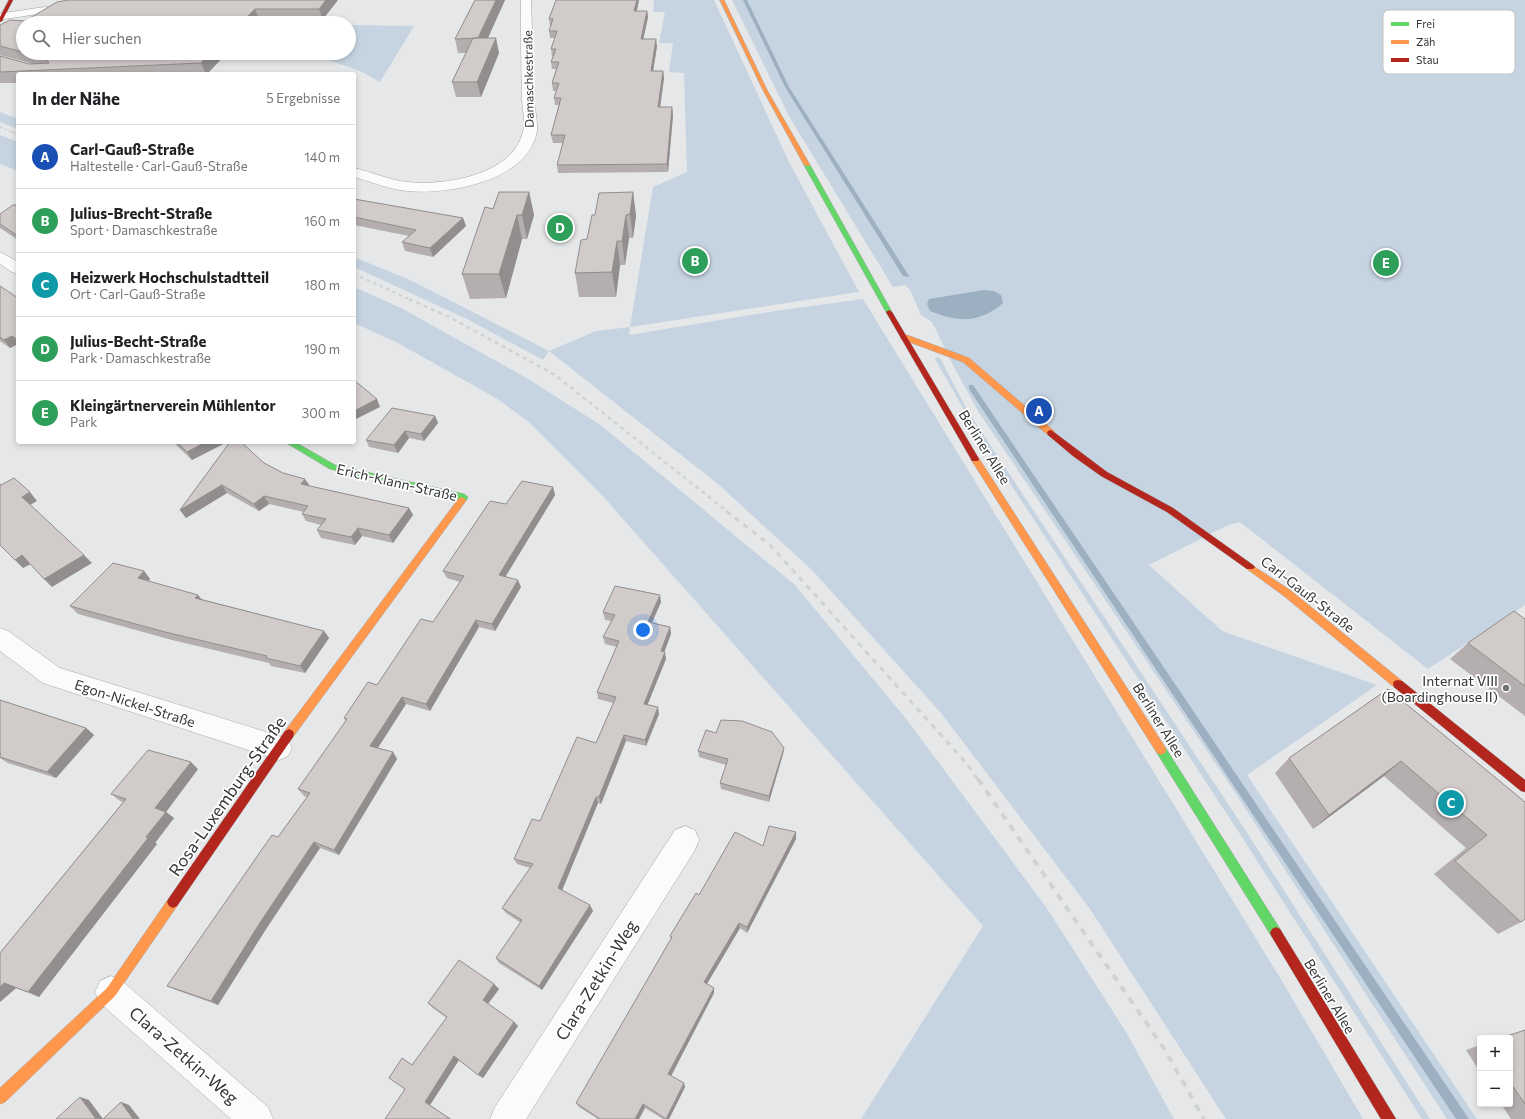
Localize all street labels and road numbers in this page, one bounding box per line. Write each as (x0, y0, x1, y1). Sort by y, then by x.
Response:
street label: Damaschkestraße (520, 30, 536, 128)
street label: Berliner Allee (955, 407, 1015, 487)
street label: Erich-Klann-Straße (335, 460, 459, 504)
street label: Carl-Gauß-Straße (1258, 552, 1358, 636)
street label: Egon-Nickel-Straße (73, 675, 197, 731)
street label: Berliner Allee (1129, 680, 1189, 760)
street label: Rosa-Luxemburg-Straße (164, 712, 290, 880)
street label: Clara-Zetkin-Weg (551, 916, 641, 1044)
street label: Berliner Allee (1301, 955, 1359, 1037)
street label: Clara-Zetkin-Weg (125, 1002, 243, 1108)

